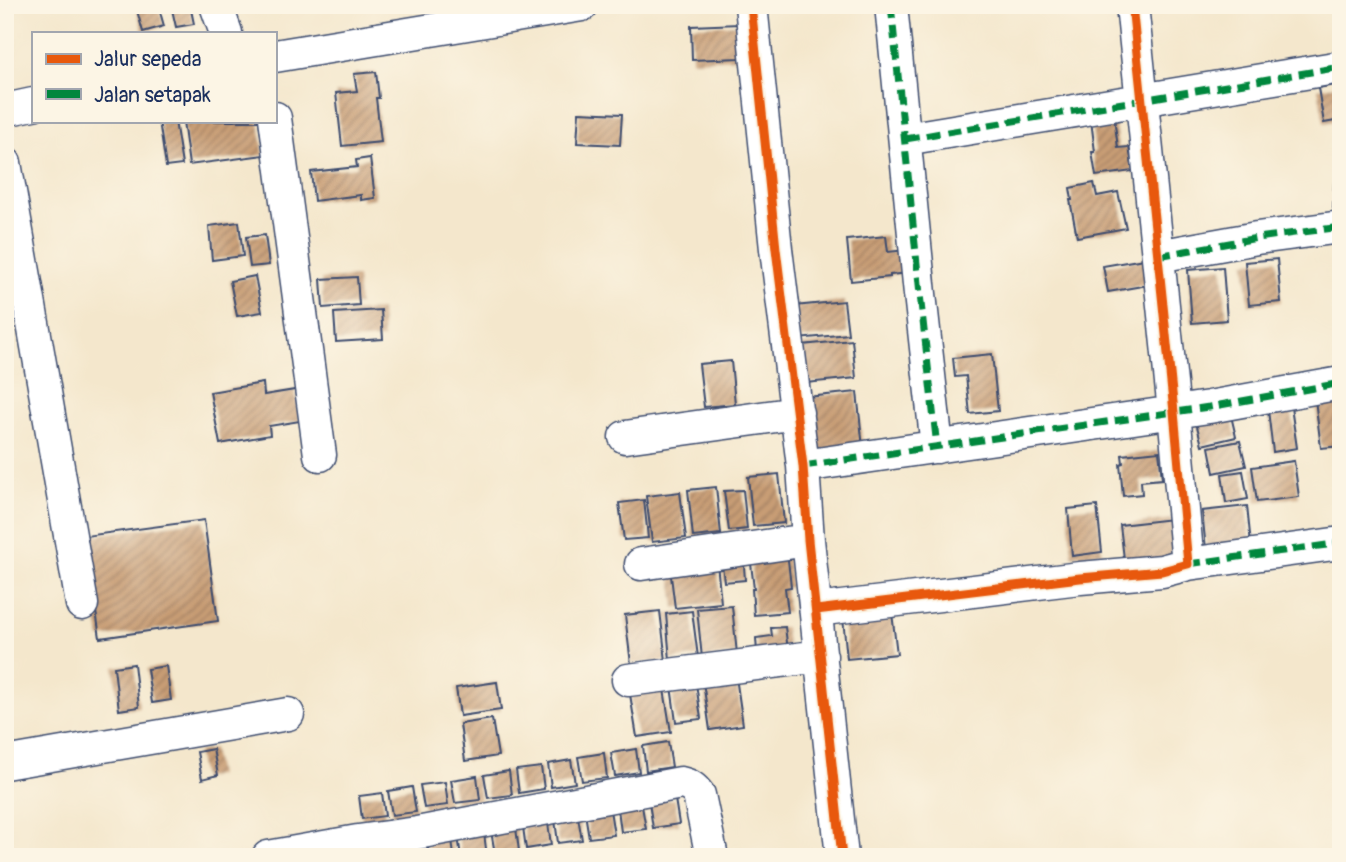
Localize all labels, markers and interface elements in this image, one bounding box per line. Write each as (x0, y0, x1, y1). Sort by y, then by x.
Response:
legend (32, 32, 276, 122)
text: Jalur sepeda (94, 46, 202, 73)
text: Jalan setapak (94, 82, 211, 109)

